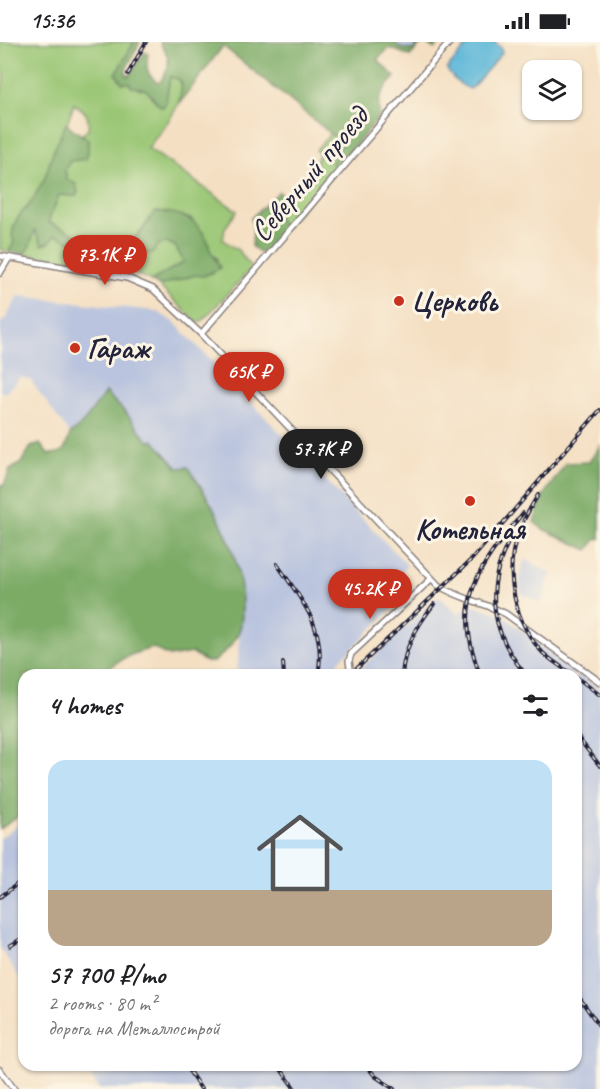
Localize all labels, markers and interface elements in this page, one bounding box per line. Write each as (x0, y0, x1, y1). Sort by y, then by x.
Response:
text: 15:36 (30, 7, 74, 35)
map controls (522, 60, 582, 120)
button: layers (522, 60, 582, 120)
street label: Северный проезд (241, 97, 378, 249)
pin: 73.1K ₽ (50, 235, 160, 286)
text: 73.1K ₽ (77, 242, 133, 267)
place label: Церковь (411, 282, 499, 320)
marker: Церковь (392, 294, 406, 308)
place label: Гараж (87, 329, 153, 367)
marker: Гараж (68, 341, 82, 355)
pin: 65K ₽ (207, 352, 291, 403)
text: 65K ₽ (227, 359, 271, 384)
pin: 57.7K ₽ (266, 429, 376, 480)
text: 57.7K ₽ (293, 436, 349, 461)
marker: Котельная (463, 494, 477, 508)
place label: Котельная (415, 510, 527, 548)
pin: 45.2K ₽ (315, 569, 425, 620)
text: 45.2K ₽ (342, 576, 398, 601)
text: 4 homes (48, 689, 121, 722)
icon: filters (519, 689, 552, 722)
icon: home (246, 799, 354, 907)
text: 57 700 ₽/mo (48, 958, 165, 991)
text: 2 rooms · 80 m² (48, 991, 156, 1016)
text: дорога на Металлострой (48, 1016, 220, 1041)

